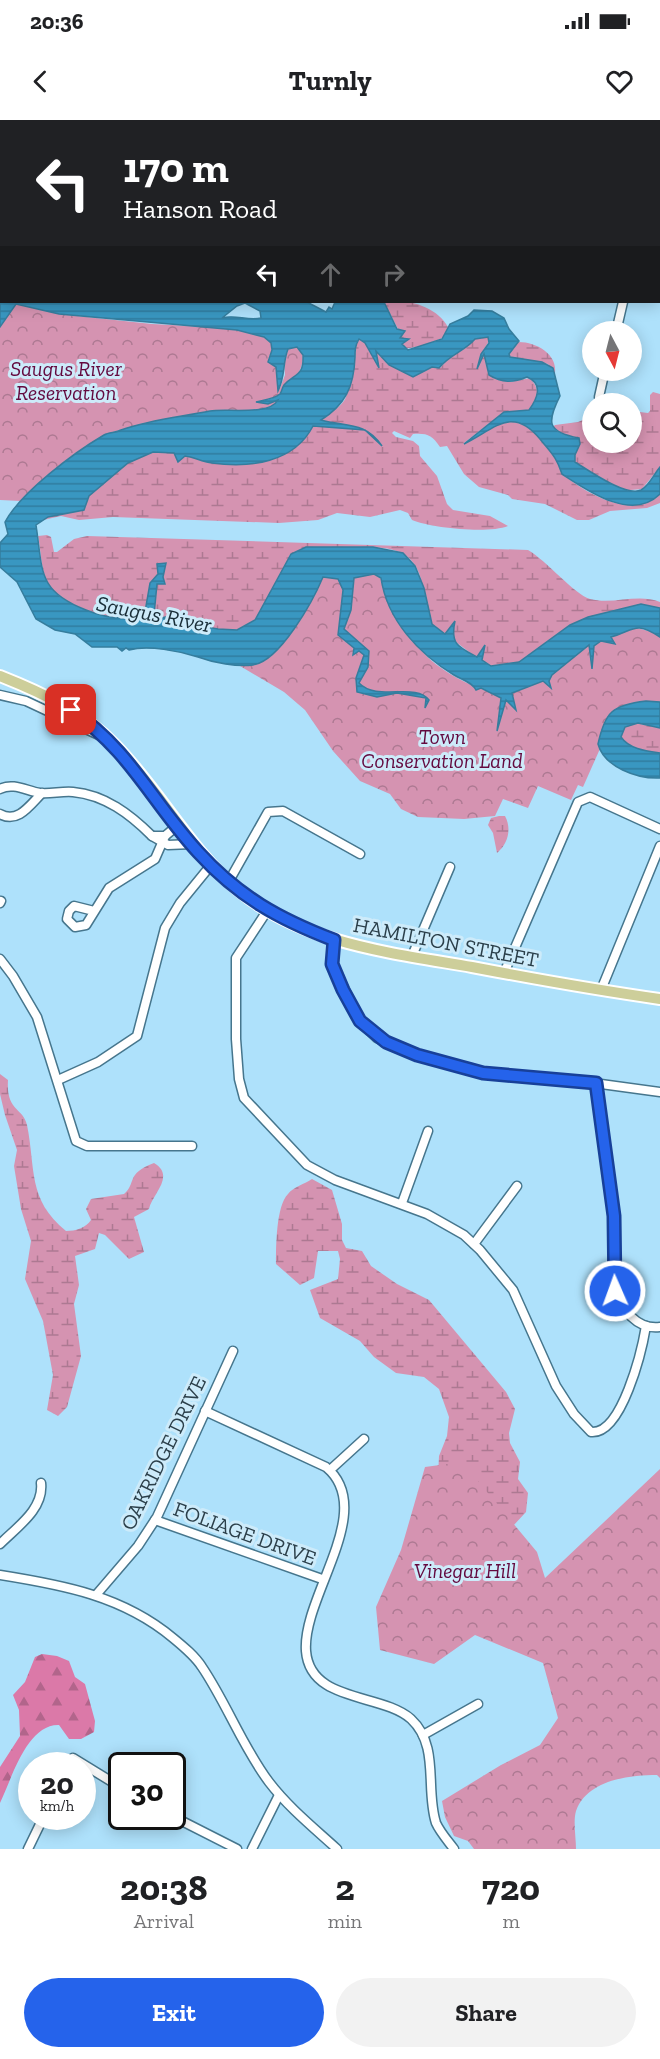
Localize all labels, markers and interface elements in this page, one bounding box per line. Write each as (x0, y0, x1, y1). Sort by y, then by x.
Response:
text: 20:36 (30, 8, 83, 35)
icon: back (24, 65, 57, 98)
text: Turnly (289, 65, 371, 97)
icon: heart (603, 65, 636, 98)
text: 170 m (123, 142, 229, 193)
icon: left (24, 144, 102, 222)
text: Hanson Road (123, 193, 277, 225)
icon: left (251, 258, 284, 291)
icon: ahead (314, 258, 347, 291)
icon: right (377, 258, 410, 291)
north arrow (582, 321, 642, 381)
map controls (582, 321, 642, 453)
park label: Saugus River Reservation (10, 356, 123, 405)
button: search (582, 393, 642, 453)
water label: Saugus River (94, 590, 214, 639)
pin (45, 684, 96, 735)
icon: arrive (54, 693, 87, 726)
park label: Town Conservation Land (361, 724, 523, 773)
street label: HAMILTON STREET (351, 912, 541, 972)
position arrow (583, 1259, 647, 1323)
street label: OAKRIDGE DRIVE (115, 1372, 211, 1534)
street label: FOLIAGE DRIVE (170, 1496, 320, 1570)
park label: Vinegar Hill (414, 1558, 516, 1583)
speed limit sign: 30 (108, 1752, 186, 1830)
text: 20 (40, 1766, 74, 1802)
text: km/h (40, 1797, 74, 1815)
text: 20:38 (120, 1866, 208, 1909)
text: 2 (335, 1866, 355, 1909)
text: 720 (482, 1866, 540, 1909)
text: Arrival (134, 1909, 194, 1933)
text: min (328, 1909, 362, 1933)
text: m (502, 1909, 520, 1933)
button: Exit (24, 1978, 324, 2047)
button: Share (336, 1978, 636, 2047)

